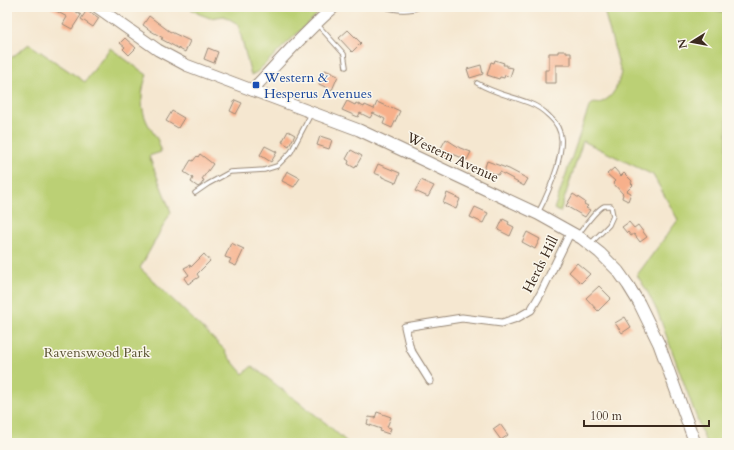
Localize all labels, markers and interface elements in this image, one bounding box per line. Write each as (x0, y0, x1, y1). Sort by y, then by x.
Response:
north arrow (672, 22, 712, 62)
text: N (674, 37, 691, 50)
place label: Western & Hesperus Avenues (263, 68, 372, 103)
marker: Western & Hesperus Avenues (251, 80, 261, 90)
street label: Western Avenue (403, 127, 502, 187)
street label: Herds Hill (518, 232, 563, 296)
park label: Ravenswood Park (44, 343, 151, 362)
scale bar (584, 402, 709, 428)
text: 100 m (590, 408, 623, 424)

